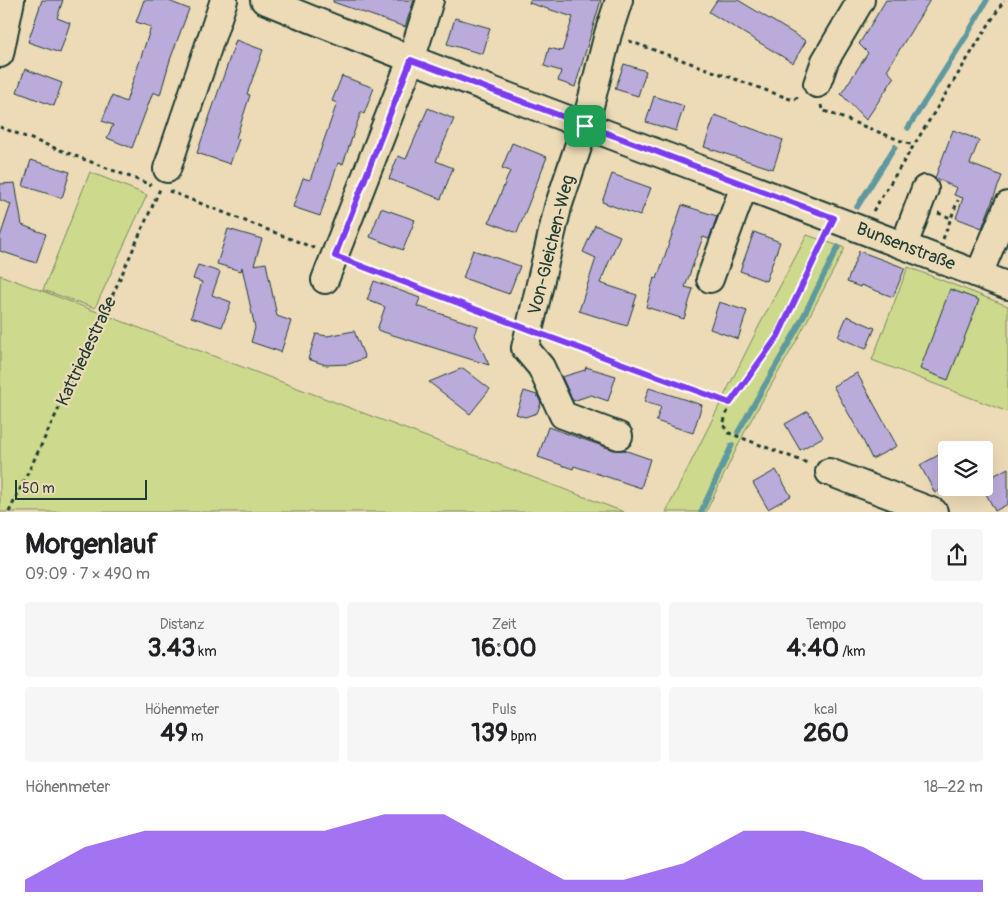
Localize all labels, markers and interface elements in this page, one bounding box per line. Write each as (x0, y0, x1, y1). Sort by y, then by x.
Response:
pin (564, 105, 606, 147)
icon: arrive (571, 112, 599, 140)
street label: Von-Gleichen-Weg (523, 173, 580, 318)
street label: Bunsenstraße (853, 217, 959, 276)
street label: Kattriedestraße (51, 293, 122, 410)
map controls (938, 441, 993, 496)
button: layers (938, 441, 993, 496)
scale bar (15, 477, 148, 500)
text: 50 m (22, 480, 55, 497)
text: Morgenlauf (25, 527, 158, 562)
button: share (931, 529, 983, 581)
text: 09:09 · 7 × 490 m (25, 564, 150, 584)
text: Distanz (160, 616, 204, 633)
text: Zeit (492, 616, 516, 633)
text: Tempo (806, 616, 846, 633)
text: 3.43 (147, 633, 195, 664)
text: 16:00 (471, 633, 537, 664)
text: 4:40 (786, 633, 839, 664)
text: km (195, 643, 217, 660)
text: /km (839, 643, 866, 660)
text: Höhenmeter (145, 701, 219, 718)
text: Puls (492, 701, 516, 718)
text: kcal (815, 701, 837, 718)
text: 49 (161, 718, 188, 749)
text: 139 (471, 718, 508, 749)
text: 260 (803, 718, 849, 749)
text: m (188, 728, 203, 745)
text: bpm (508, 728, 537, 745)
text: Höhenmeter (25, 777, 110, 797)
text: 18–22 m (924, 777, 983, 797)

